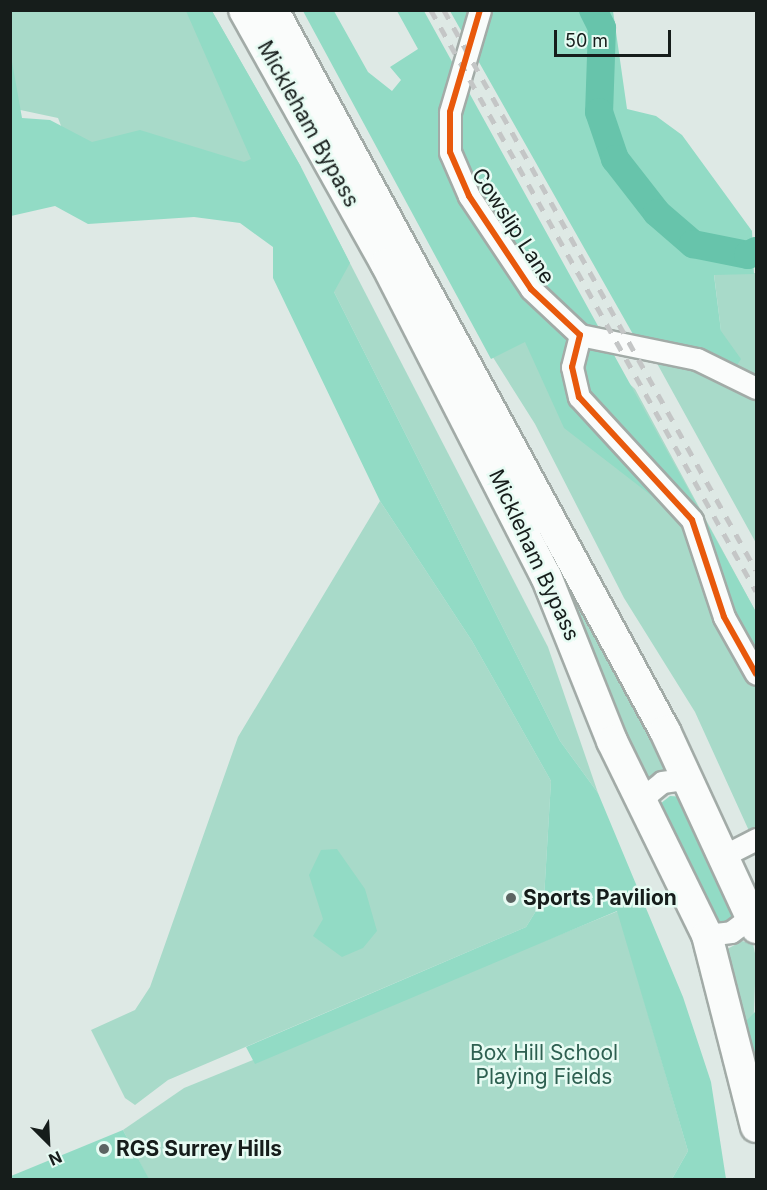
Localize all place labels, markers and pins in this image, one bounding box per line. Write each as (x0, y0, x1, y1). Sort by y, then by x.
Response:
place label: Sports Pavilion (523, 885, 677, 911)
marker: Sports Pavilion (504, 891, 518, 905)
place label: RGS Surrey Hills (116, 1136, 282, 1162)
marker: RGS Surrey Hills (97, 1142, 111, 1156)

